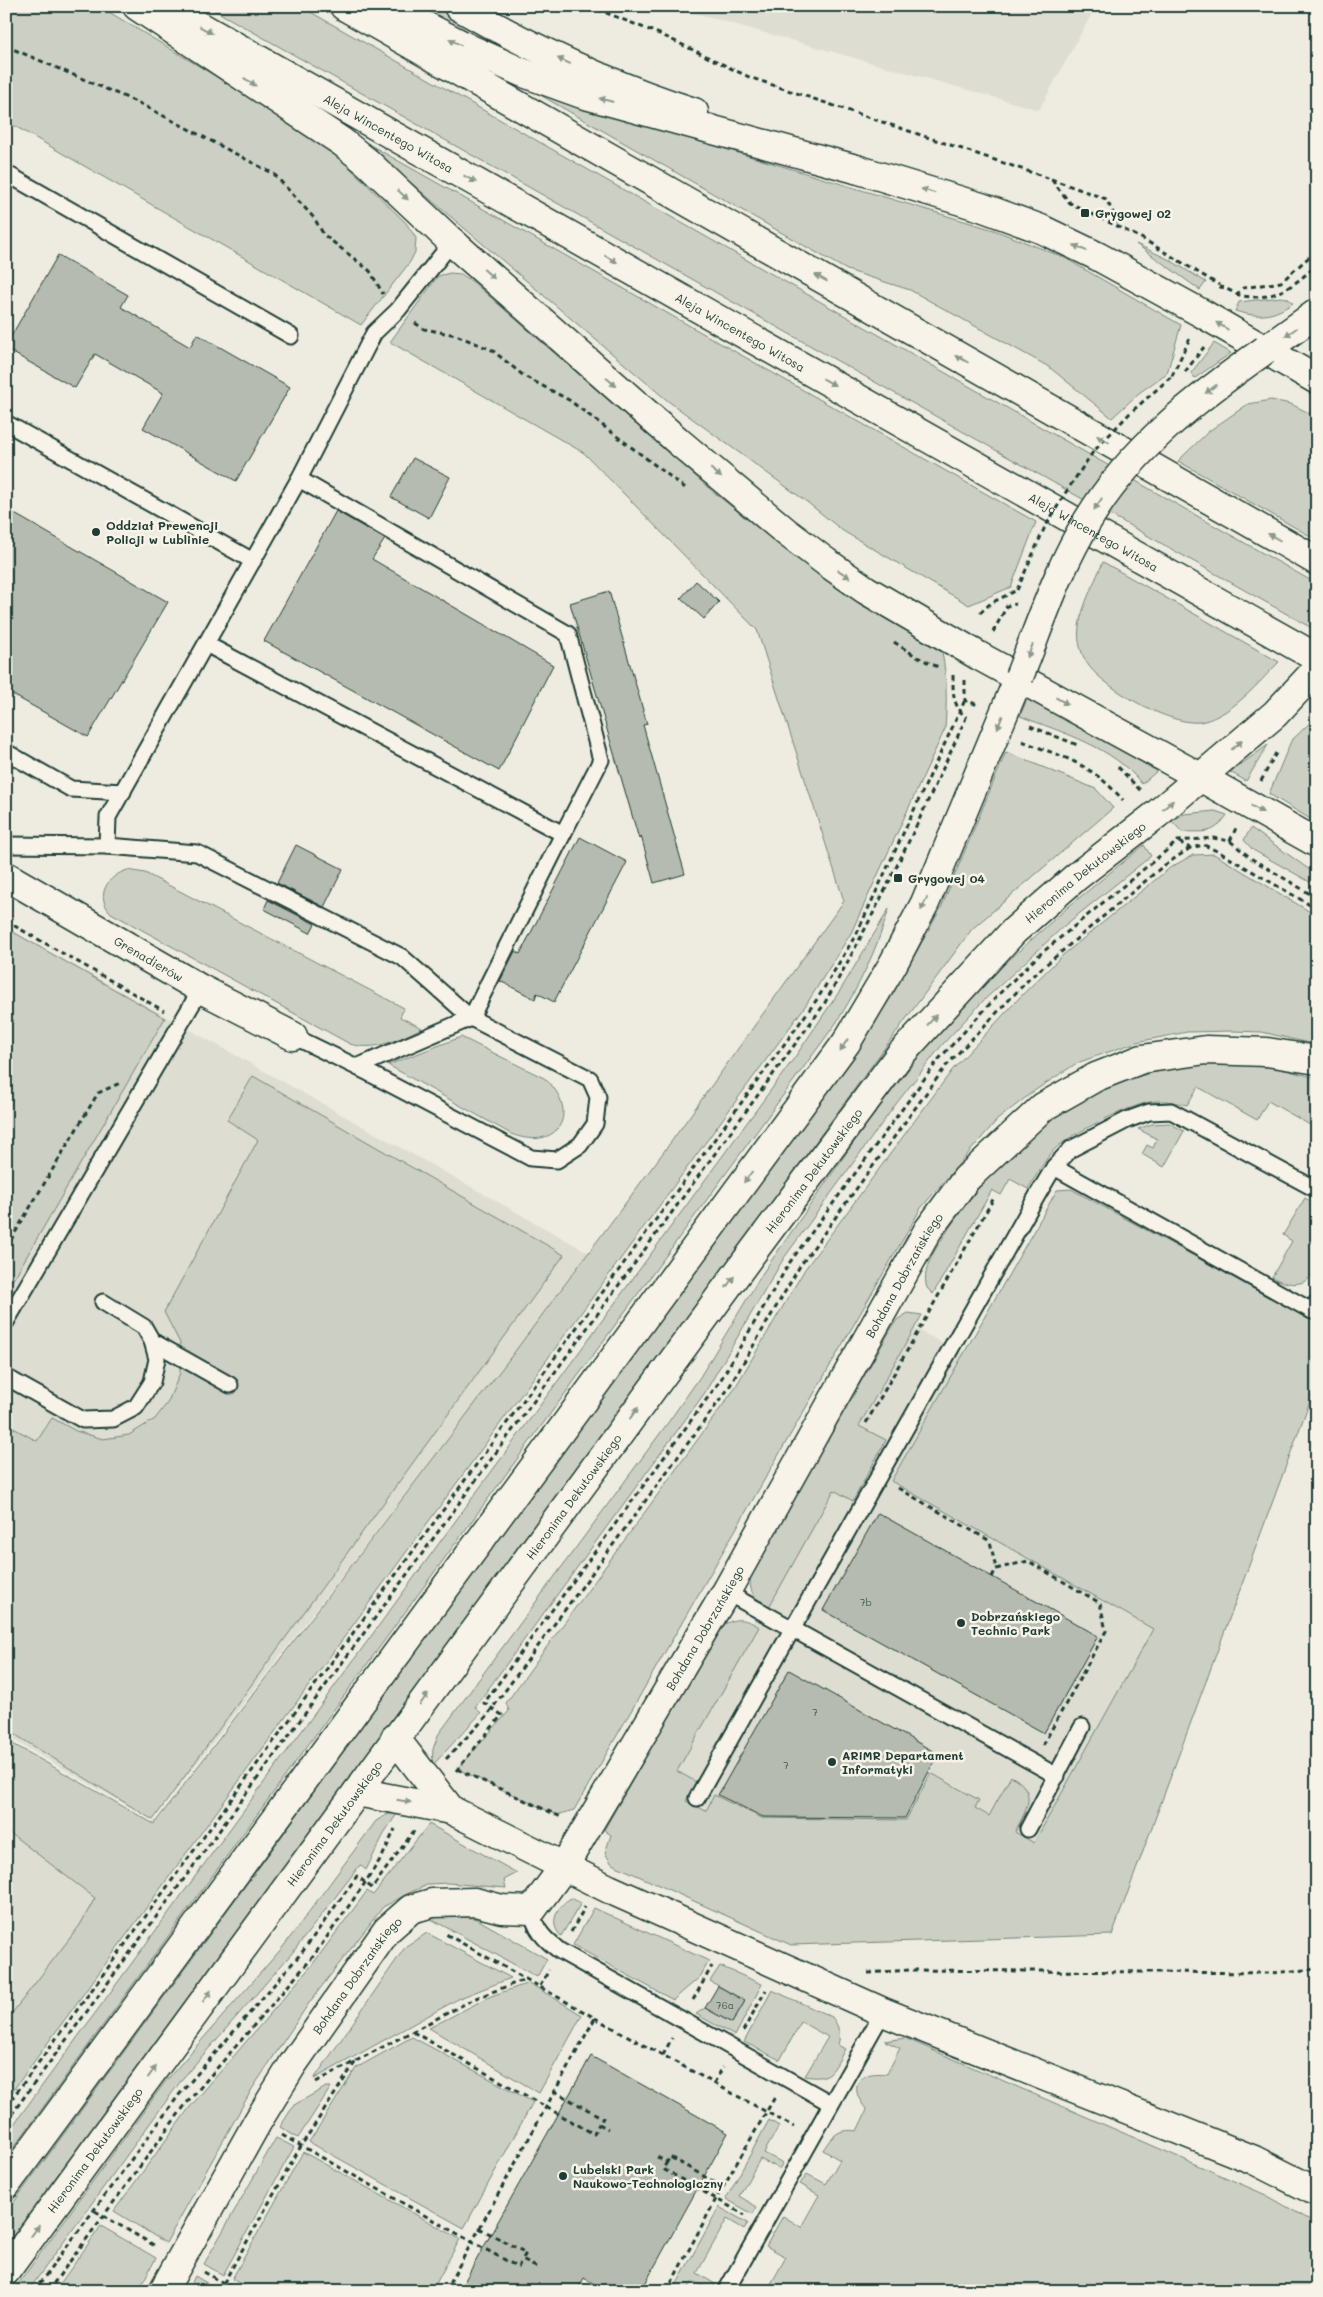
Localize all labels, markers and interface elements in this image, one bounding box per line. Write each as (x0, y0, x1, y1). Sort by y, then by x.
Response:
one-way arrow (200, 26, 213, 35)
one-way arrow (448, 38, 463, 46)
one-way arrow (557, 56, 571, 64)
one-way arrow (244, 77, 257, 87)
street label: Aleja Wincentego Witosa (321, 90, 456, 176)
one-way arrow (599, 96, 614, 104)
one-way arrow (462, 175, 477, 183)
one-way arrow (921, 186, 936, 194)
one-way arrow (396, 189, 408, 201)
place label: Grygowej 02 (1095, 205, 1171, 221)
marker: Grygowej 02 (1079, 207, 1091, 219)
one-way arrow (1073, 244, 1087, 252)
one-way arrow (604, 255, 619, 263)
one-way arrow (482, 269, 495, 280)
one-way arrow (814, 274, 827, 283)
street label: Aleja Wincentego Witosa (672, 289, 808, 375)
one-way arrow (1216, 322, 1229, 331)
one-way arrow (1284, 327, 1298, 337)
one-way arrow (955, 354, 968, 363)
one-way arrow (604, 376, 616, 388)
one-way arrow (821, 378, 836, 386)
one-way arrow (1205, 383, 1218, 394)
one-way arrow (1096, 435, 1109, 444)
one-way arrow (710, 467, 722, 479)
street label: Aleja Wincentego Witosa (1026, 489, 1161, 575)
one-way arrow (1093, 497, 1103, 511)
place label: Oddział Prewencji Policji w Lublinie (106, 517, 218, 547)
marker: Oddział Prewencji Policji w Lublinie (90, 526, 102, 538)
one-way arrow (1267, 533, 1282, 541)
one-way arrow (837, 569, 850, 579)
one-way arrow (1025, 644, 1033, 658)
one-way arrow (1055, 696, 1068, 705)
one-way arrow (996, 715, 1004, 729)
one-way arrow (1230, 740, 1243, 751)
one-way arrow (1161, 799, 1173, 811)
one-way arrow (1251, 805, 1264, 814)
street label: Hieronima Dekutowskiego (1021, 818, 1149, 926)
place label: Grygowej 04 (908, 870, 985, 886)
marker: Grygowej 04 (892, 872, 904, 884)
one-way arrow (920, 897, 928, 911)
street label: Grenadierów (111, 932, 186, 985)
one-way arrow (926, 1015, 938, 1027)
one-way arrow (839, 1039, 849, 1052)
street label: Hieronima Dekutowskiego (762, 1105, 865, 1236)
one-way arrow (743, 1170, 753, 1184)
street label: Bohdana Dobrzańskiego (862, 1209, 946, 1341)
one-way arrow (725, 1275, 735, 1289)
one-way arrow (629, 1406, 639, 1420)
street label: Hieronima Dekutowskiego (522, 1431, 625, 1563)
street label: Bohdana Dobrzańskiego (662, 1563, 747, 1693)
house number: 7b (860, 1595, 872, 1609)
place label: Dobrzańskiego Technic Park (971, 1608, 1060, 1638)
marker: Dobrzańskiego Technic Park (955, 1617, 967, 1629)
one-way arrow (419, 1692, 429, 1706)
house number: 7 (812, 1705, 818, 1719)
place label: ARiMR Departament Informatyki (842, 1747, 964, 1777)
marker: ARiMR Departament Informatyki (826, 1756, 838, 1768)
street label: Hieronima Dekutowskiego (283, 1757, 385, 1889)
house number: 7 (783, 1758, 789, 1772)
one-way arrow (396, 1797, 412, 1805)
street label: Bohdana Dobrzańskiego (309, 1913, 405, 2037)
one-way arrow (202, 1989, 212, 2003)
house number: 76a (716, 1998, 734, 2012)
one-way arrow (146, 2066, 157, 2079)
street label: Hieronima Dekutowskiego (43, 2084, 146, 2216)
place label: Lubelski Park Naukowo-Technologiczny (573, 2161, 724, 2191)
marker: Lubelski Park Naukowo-Technologiczny (557, 2170, 569, 2182)
one-way arrow (30, 2225, 40, 2238)

